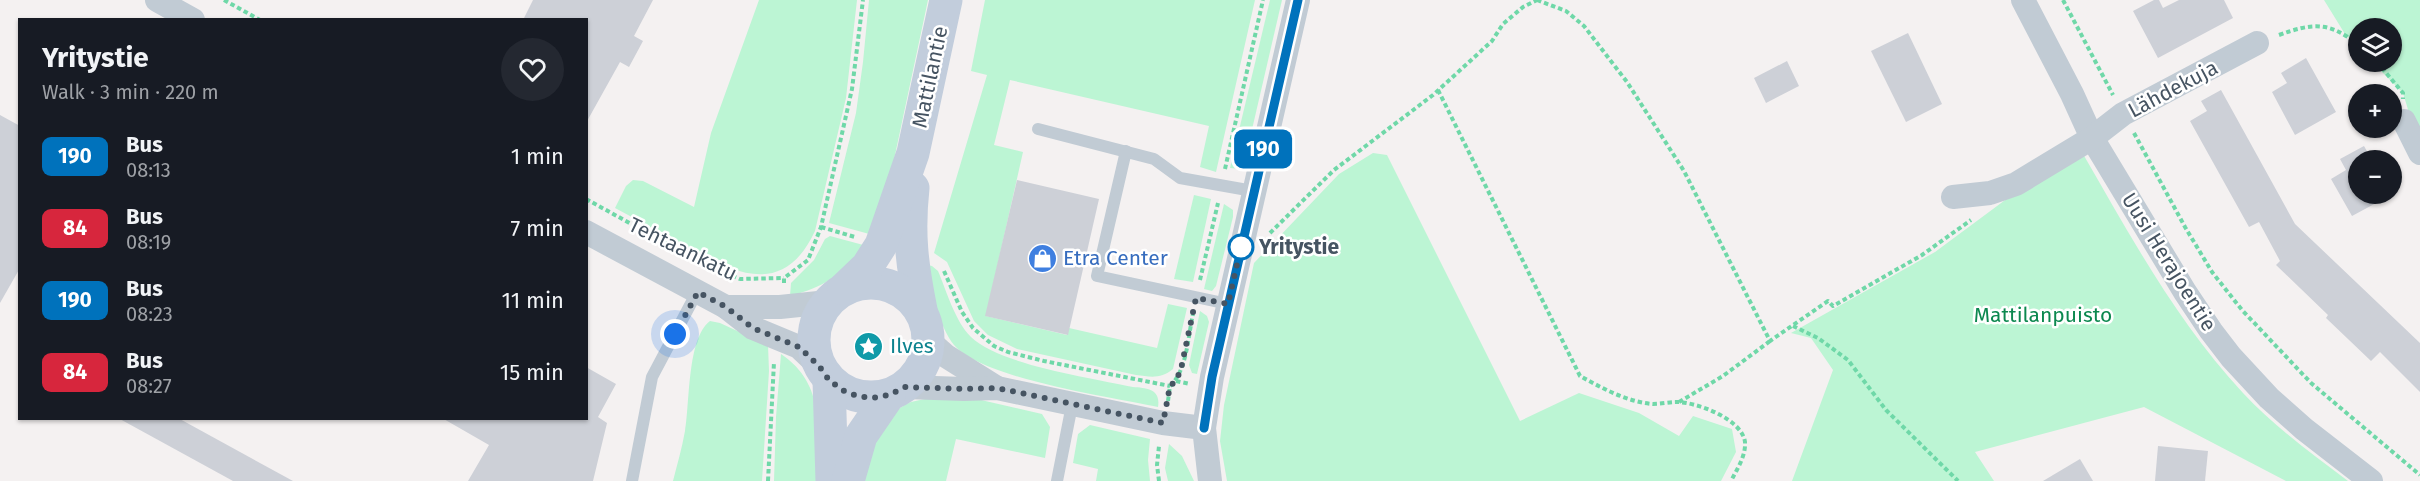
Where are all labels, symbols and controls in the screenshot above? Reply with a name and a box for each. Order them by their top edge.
map controls [2348,18,2402,204]
button: layers [2348,18,2402,72]
street label: Mattilantie [907,24,953,130]
button: heart [501,38,564,101]
text: Yritystie [42,41,149,74]
street label: Lähdekuja [2124,54,2222,124]
text: Walk · 3 min · 220 m [42,80,219,104]
button: + [2348,84,2402,138]
line badge: 190 [1228,130,1298,168]
text: Bus [126,131,163,158]
text: 190 [1246,136,1280,162]
text: 190 [58,143,92,169]
text: 1 min [511,143,564,170]
button: − [2348,150,2402,204]
text: 08:13 [126,158,171,182]
street label: Uusi Herajoentie [2116,188,2222,336]
text: Bus [126,203,163,230]
street label: Tehtaankatu [624,212,742,286]
text: 84 [63,215,87,241]
text: 7 min [510,215,564,242]
text: 08:19 [126,230,171,254]
marker: Yritystie [1228,234,1254,260]
place label: Yritystie [1258,234,1340,260]
shop icon: Etra Center [1026,242,1058,274]
place label: Etra Center [1063,245,1168,271]
text: Bus [126,275,163,302]
text: 190 [58,287,92,313]
text: 11 min [501,287,564,314]
text: 08:23 [126,302,173,326]
park label: Mattilanpuisto [1974,302,2112,328]
your location [660,319,690,349]
place icon: Ilves [853,330,885,362]
place label: Ilves [890,333,934,359]
text: Bus [126,347,163,374]
text: 84 [63,359,87,385]
text: 15 min [500,359,564,386]
text: 08:27 [126,374,172,398]

